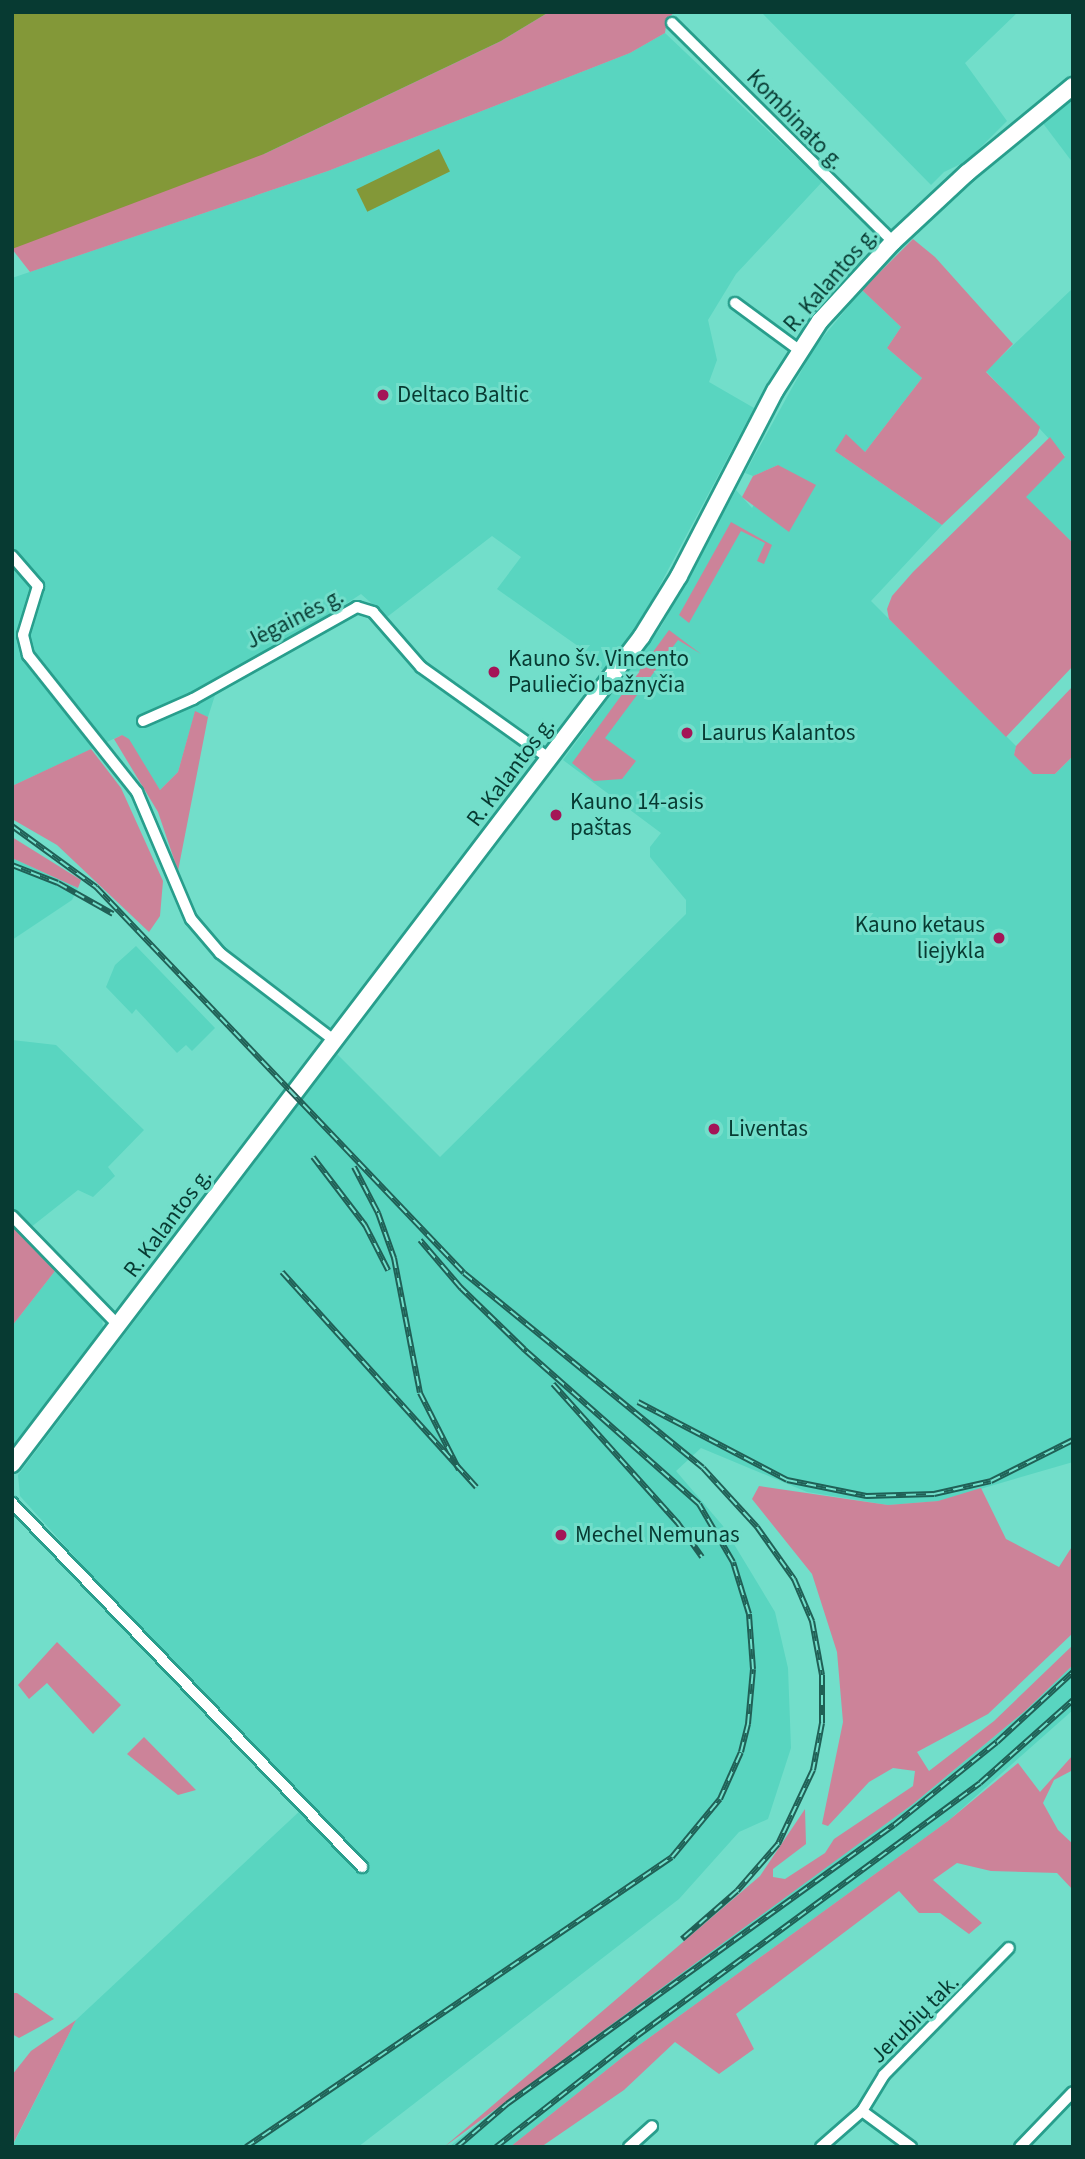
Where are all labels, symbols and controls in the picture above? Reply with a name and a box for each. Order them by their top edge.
street label: Kombinato g. [740,64,850,176]
street label: R. Kalantos g. [778,222,884,338]
place label: Deltaco Baltic [397,381,529,409]
marker: Deltaco Baltic [375,387,391,403]
street label: Jėgainės g. [241,583,349,655]
place label: Kauno šv. Vincento Pauliečio bažnyčia [508,645,689,699]
marker: Kauno šv. Vincento Pauliečio bažnyčia [486,664,502,680]
street label: R. Kalantos g. [461,712,561,832]
place label: Laurus Kalantos [701,719,855,747]
marker: Laurus Kalantos [679,725,695,741]
place label: Kauno 14-asis paštas [570,788,704,842]
marker: Kauno 14-asis paštas [548,807,564,823]
place label: Kauno ketaus liejykla [855,911,985,965]
marker: Kauno ketaus liejykla [991,930,1007,946]
place label: Liventas [728,1115,808,1143]
marker: Liventas [706,1121,722,1137]
street label: R. Kalantos g. [118,1163,218,1283]
place label: Mechel Nemunas [575,1521,740,1549]
marker: Mechel Nemunas [553,1527,569,1543]
street label: Jerubių tak. [865,1969,965,2069]

